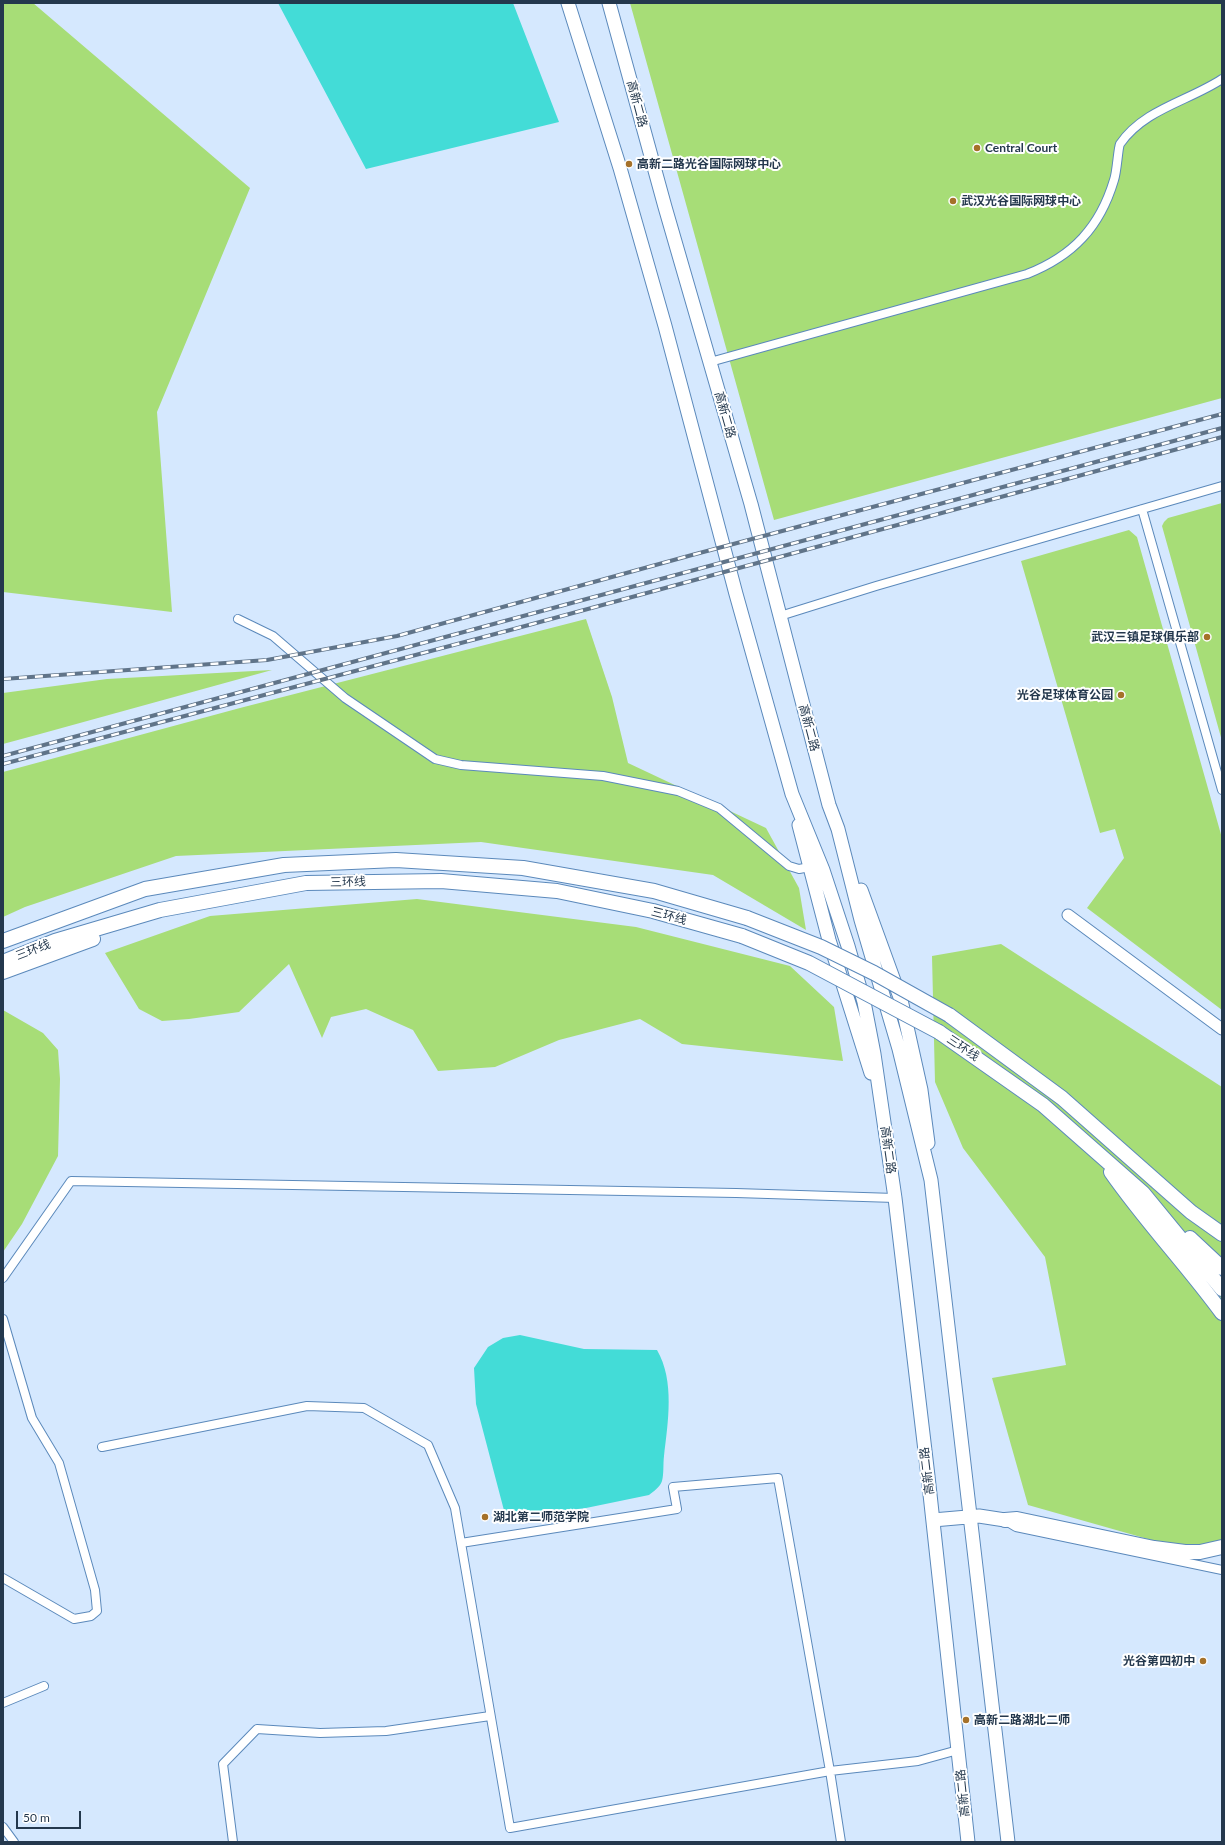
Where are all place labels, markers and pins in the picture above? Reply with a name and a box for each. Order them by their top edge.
place label: Central Court [985,141,1057,155]
marker: Central Court [972,143,982,153]
place label: 高新二路光谷国际网球中心 [637,157,781,171]
marker: 高新二路光谷国际网球中心 [624,159,634,169]
place label: 武汉光谷国际网球中心 [961,194,1081,208]
marker: 武汉光谷国际网球中心 [948,196,958,206]
place label: 武汉三镇足球俱乐部 [1091,630,1199,644]
marker: 武汉三镇足球俱乐部 [1202,632,1212,642]
place label: 光谷足球体育公园 [1017,688,1113,702]
marker: 光谷足球体育公园 [1116,690,1126,700]
place label: 湖北第二师范学院 [493,1510,589,1524]
marker: 湖北第二师范学院 [480,1512,490,1522]
place label: 光谷第四初中 [1123,1654,1195,1668]
marker: 光谷第四初中 [1198,1656,1208,1666]
place label: 高新二路湖北二师 [974,1713,1070,1727]
marker: 高新二路湖北二师 [961,1715,971,1725]

